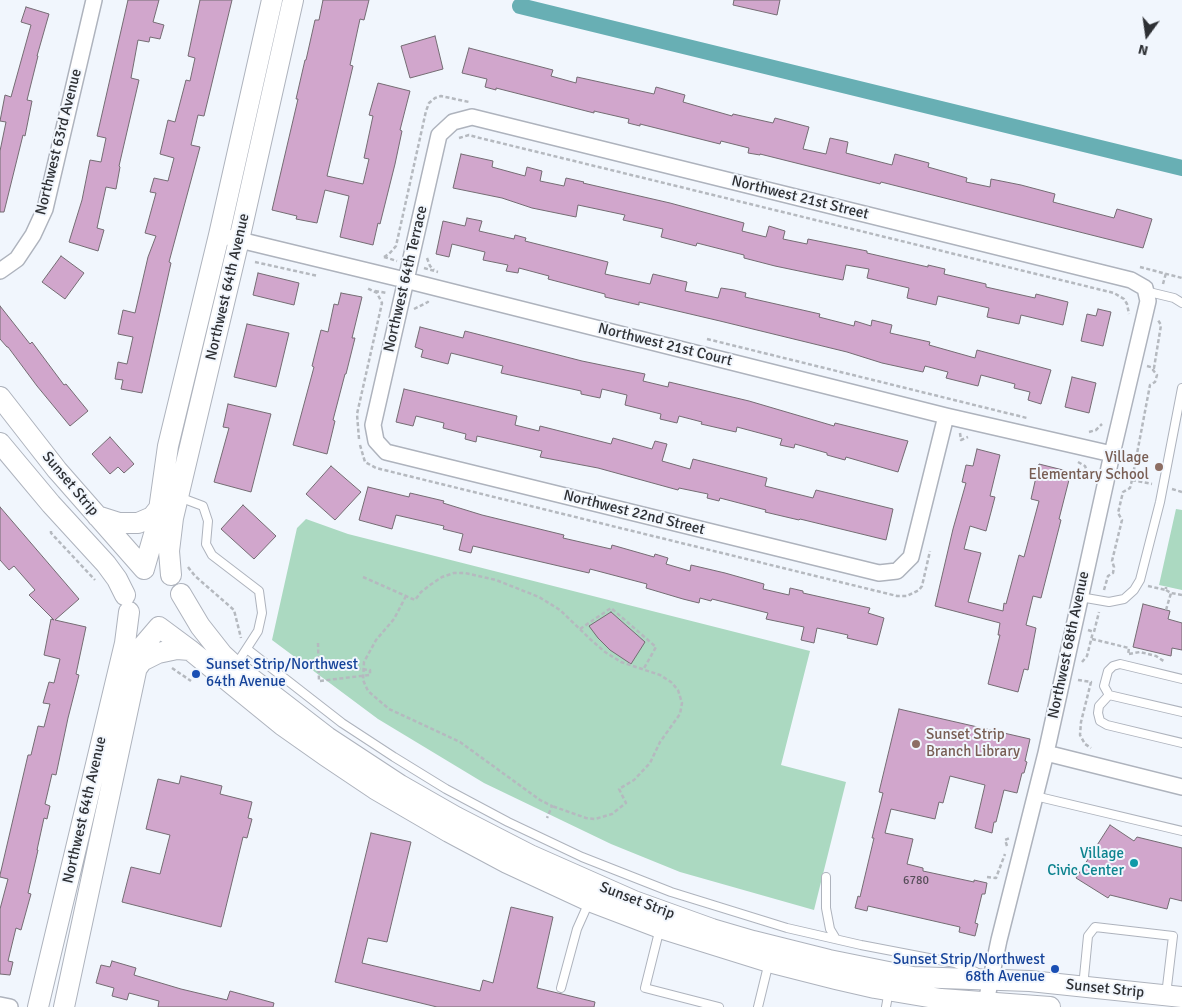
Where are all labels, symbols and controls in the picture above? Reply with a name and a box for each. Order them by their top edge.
north arrow [1122,10,1172,60]
text: N [1136,41,1150,59]
street label: Northwest 63rd Avenue [32,67,86,217]
street label: Northwest 21st Street [730,172,870,224]
street label: Northwest 64th Terrace [380,204,432,354]
street label: Northwest 64th Avenue [202,212,254,362]
street label: Northwest 21st Court [596,320,734,370]
street label: Sunset Strip [38,448,102,520]
place label: Village Elementary School [1028,449,1149,484]
marker: Village Elementary School [1153,461,1165,473]
street label: Northwest 22nd Street [561,487,707,539]
street label: Northwest 68th Avenue [1045,570,1093,720]
place label: Sunset Strip/Northwest 64th Avenue [206,656,358,691]
marker: Sunset Strip/Northwest 64th Avenue [190,668,202,680]
place label: Sunset Strip Branch Library [926,726,1020,761]
street label: Northwest 64th Avenue [59,735,111,885]
marker: Sunset Strip Branch Library [910,738,922,750]
place label: Village Civic Center [1047,845,1124,880]
marker: Village Civic Center [1128,857,1140,869]
house number: 6780 [903,874,929,888]
street label: Sunset Strip [597,878,677,924]
place label: Sunset Strip/Northwest 68th Avenue [893,951,1045,986]
marker: Sunset Strip/Northwest 68th Avenue [1049,963,1061,975]
street label: Sunset Strip [1065,976,1145,1002]

